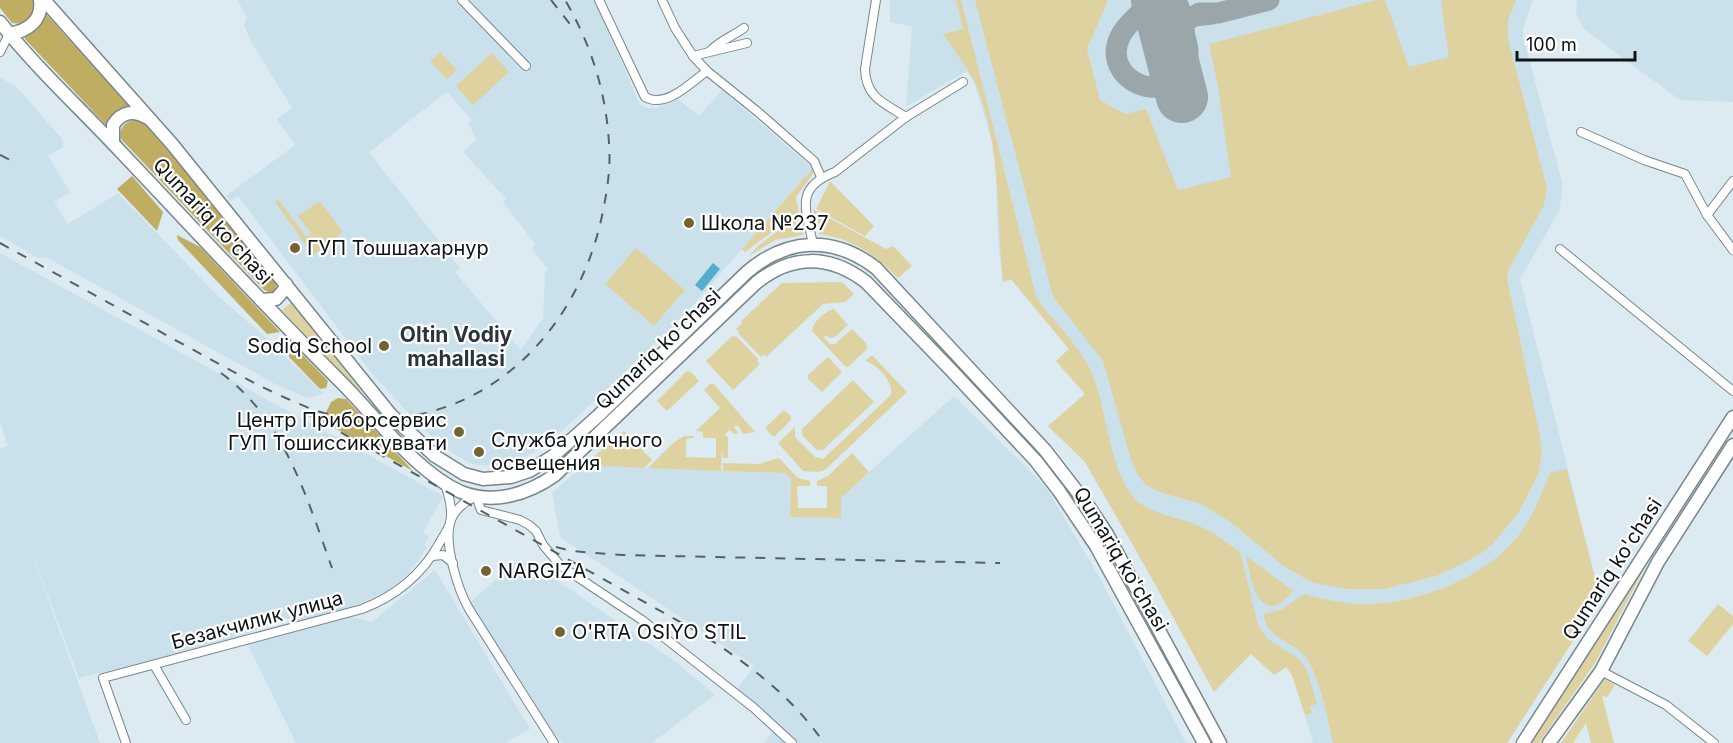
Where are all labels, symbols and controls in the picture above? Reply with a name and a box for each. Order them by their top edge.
scale bar [1517,24,1636,62]
text: 100 m [1526,34,1577,55]
street label: Qumariq ko'chasi [148,153,278,289]
place label: Школа №237 [701,211,829,235]
marker: Школа №237 [682,216,696,230]
place label: ГУП Тошшахарнур [307,236,489,260]
marker: ГУП Тошшахарнур [288,241,302,255]
street label: Qumariq ko'chasi [591,283,725,415]
district label: Oltin Vodiy mahallasi [400,322,513,371]
place label: Sodiq School [247,334,372,358]
marker: Sodiq School [377,339,391,353]
place label: Центр Приборсервис ГУП Тошиссиккуввати [228,408,447,455]
marker: Центр Приборсервис ГУП Тошиссиккуввати [452,425,466,439]
place label: Служба уличного освещения [491,428,662,475]
marker: Служба уличного освещения [472,445,486,459]
street label: Qumariq ko'chasi [1068,482,1174,636]
street label: Qumariq ko'chasi [1557,494,1667,644]
place label: NARGIZA [498,559,587,583]
marker: NARGIZA [479,564,493,578]
street label: Безакчилик улица [169,586,345,654]
place label: O'RTA OSIYO STIL [572,620,747,644]
marker: O'RTA OSIYO STIL [553,625,567,639]

